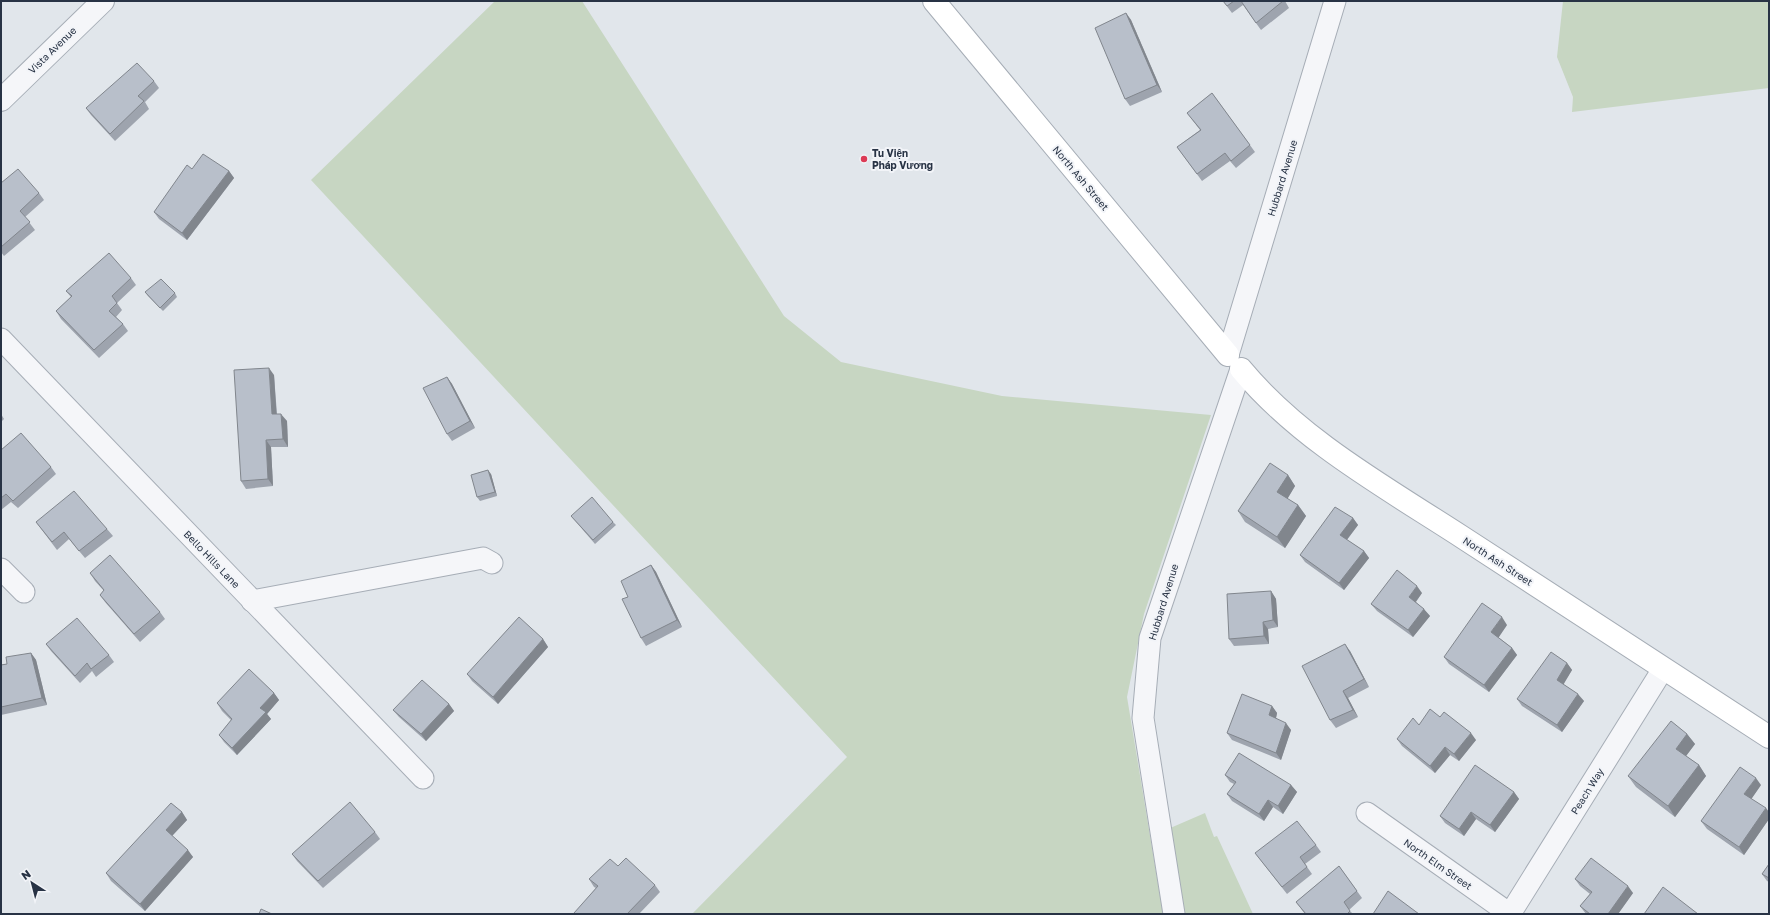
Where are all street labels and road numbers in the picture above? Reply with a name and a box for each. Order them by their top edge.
street label: Vista Avenue [25,24,79,76]
street label: Hubbard Avenue [1265,138,1299,218]
street label: North Ash Street [1051,143,1111,213]
street label: Bello Hills Lane [182,528,243,590]
street label: North Ash Street [1461,534,1535,588]
street label: Hubbard Avenue [1146,562,1180,642]
street label: Peach Way [1568,765,1606,816]
street label: North Elm Street [1402,836,1474,892]

